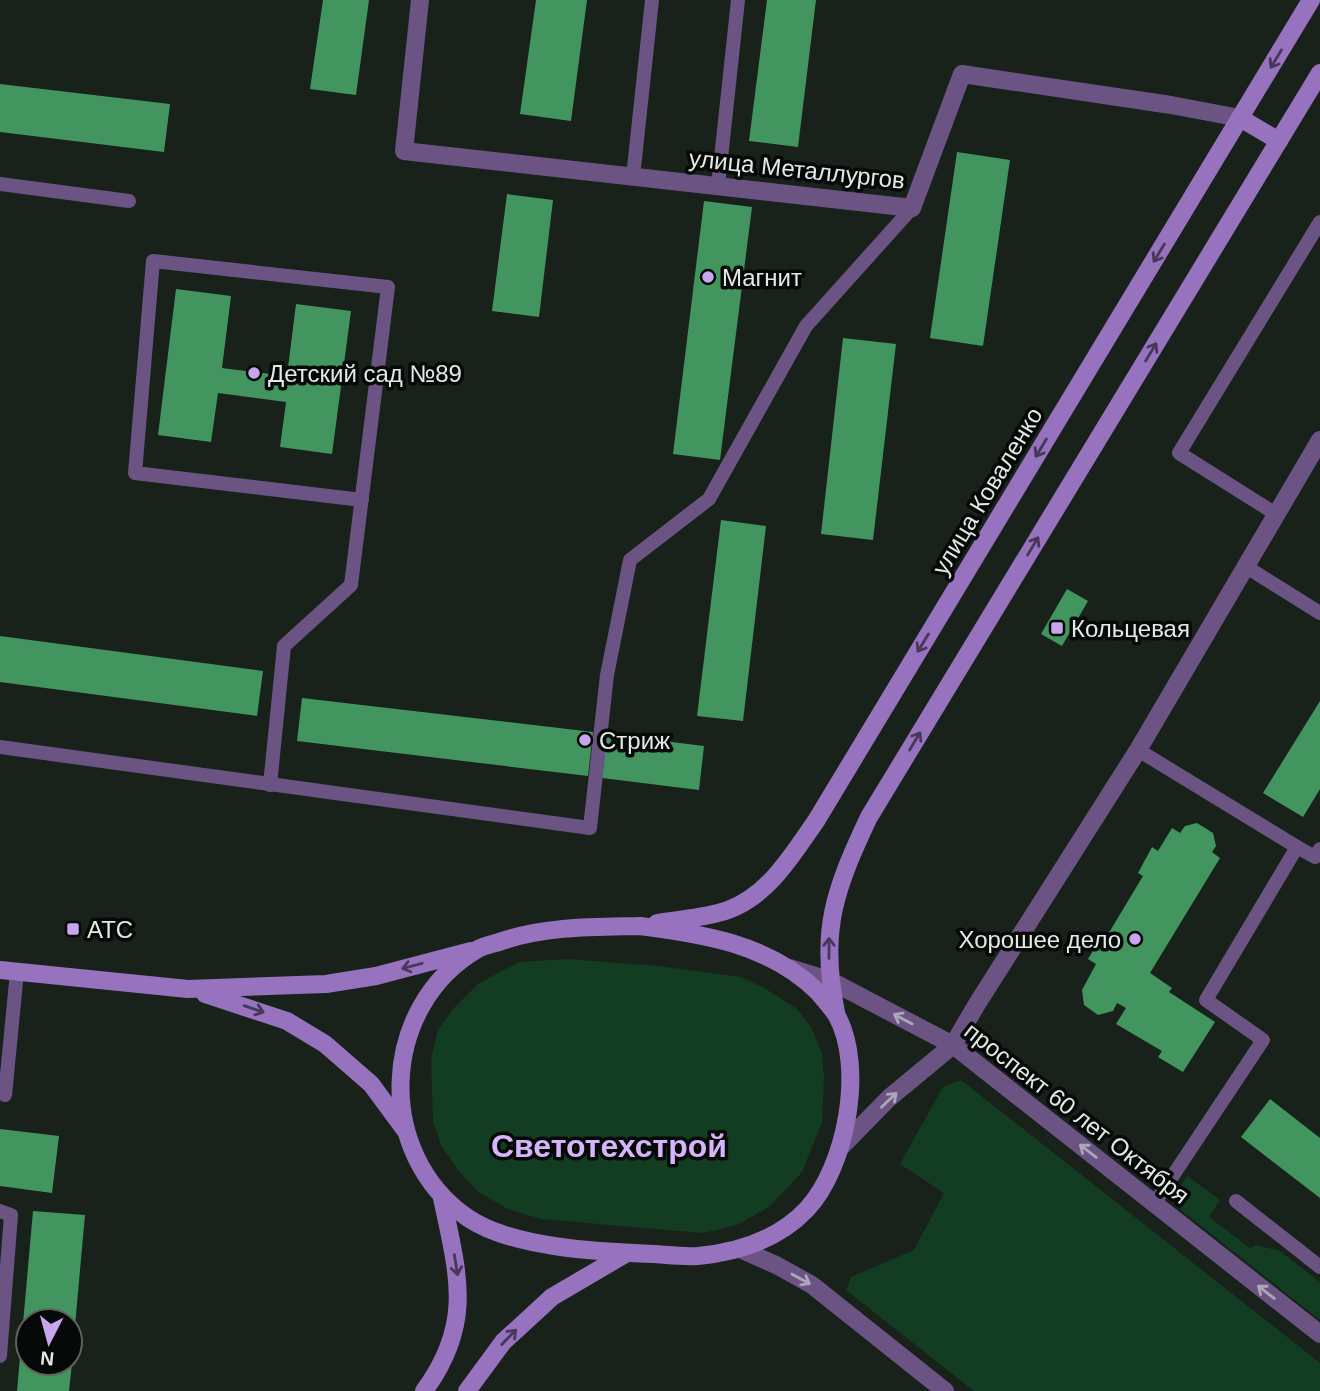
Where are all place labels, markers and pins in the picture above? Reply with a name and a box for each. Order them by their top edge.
place label: Магнит [722,264,802,291]
marker: Магнит [700,269,716,285]
place label: Детский сад №89 [268,360,462,387]
marker: Детский сад №89 [246,365,262,381]
place label: Кольцевая [1071,615,1190,642]
marker: Кольцевая [1049,620,1065,636]
place label: Стриж [599,727,670,754]
marker: Стриж [577,732,593,748]
place label: АТС [87,916,133,943]
marker: АТС [65,921,81,937]
place label: Хорошее дело [958,926,1121,953]
marker: Хорошее дело [1127,931,1143,947]

